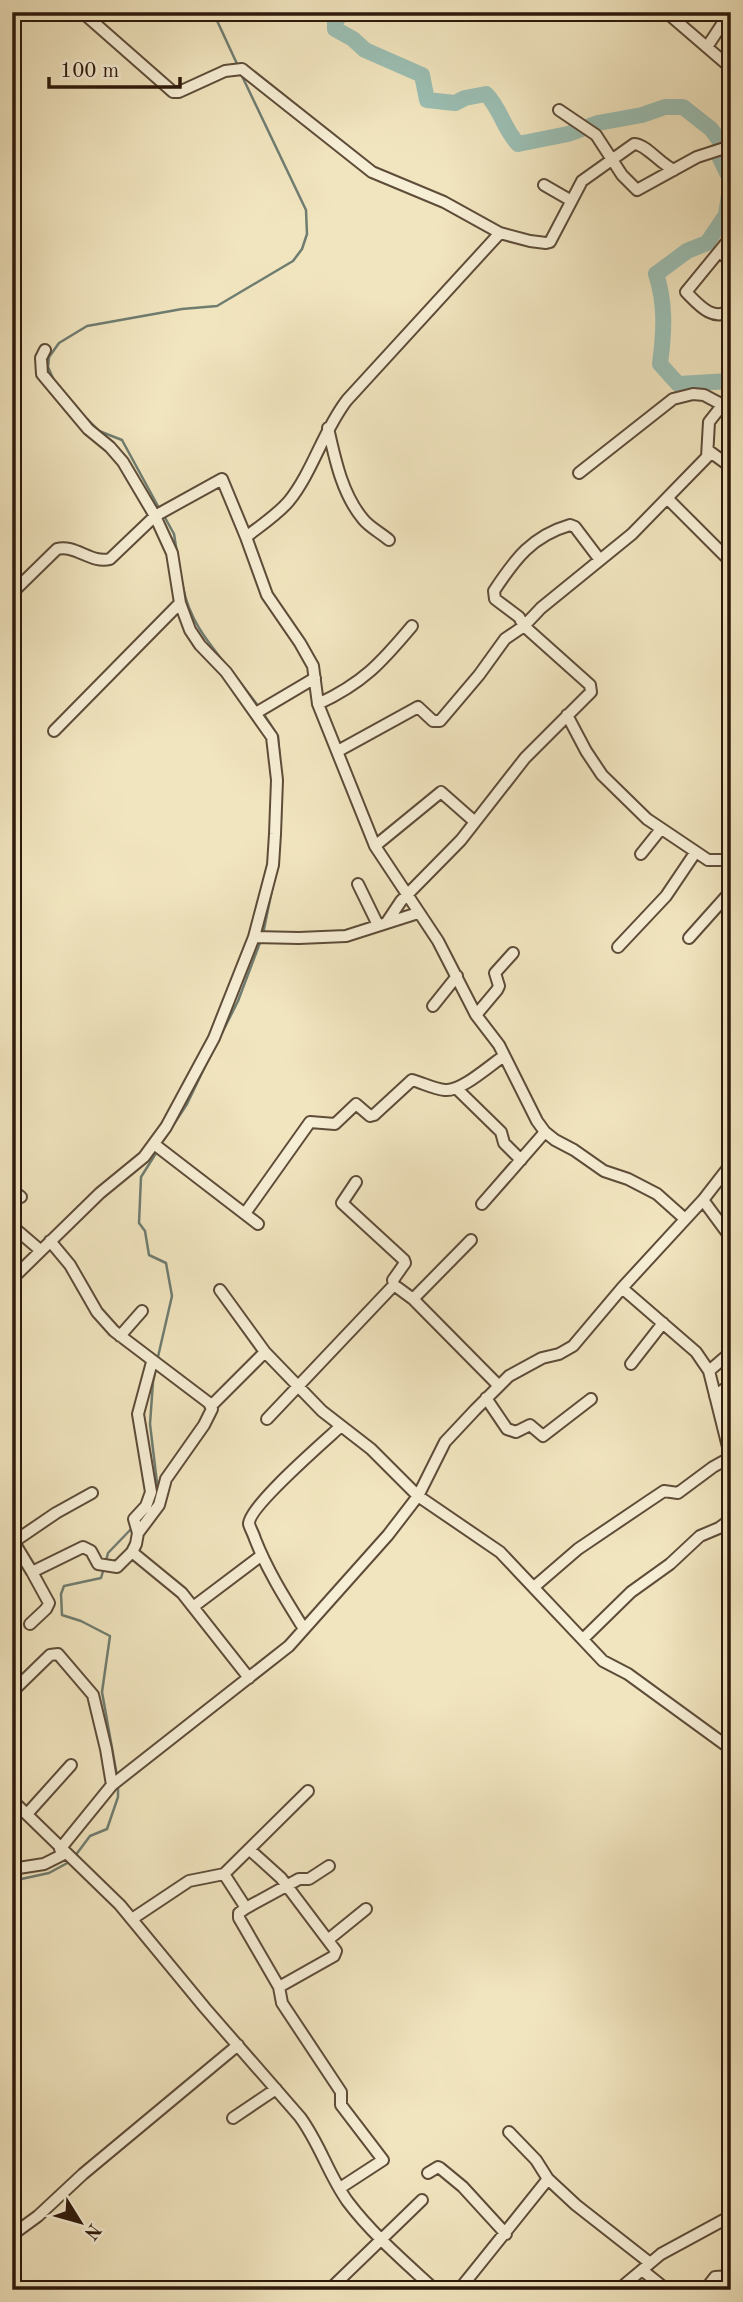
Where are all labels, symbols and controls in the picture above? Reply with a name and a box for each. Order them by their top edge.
scale bar [49,46,180,90]
text: 100 m [60,61,119,82]
north arrow [46,2186,116,2256]
text: N [79,2219,104,2243]

